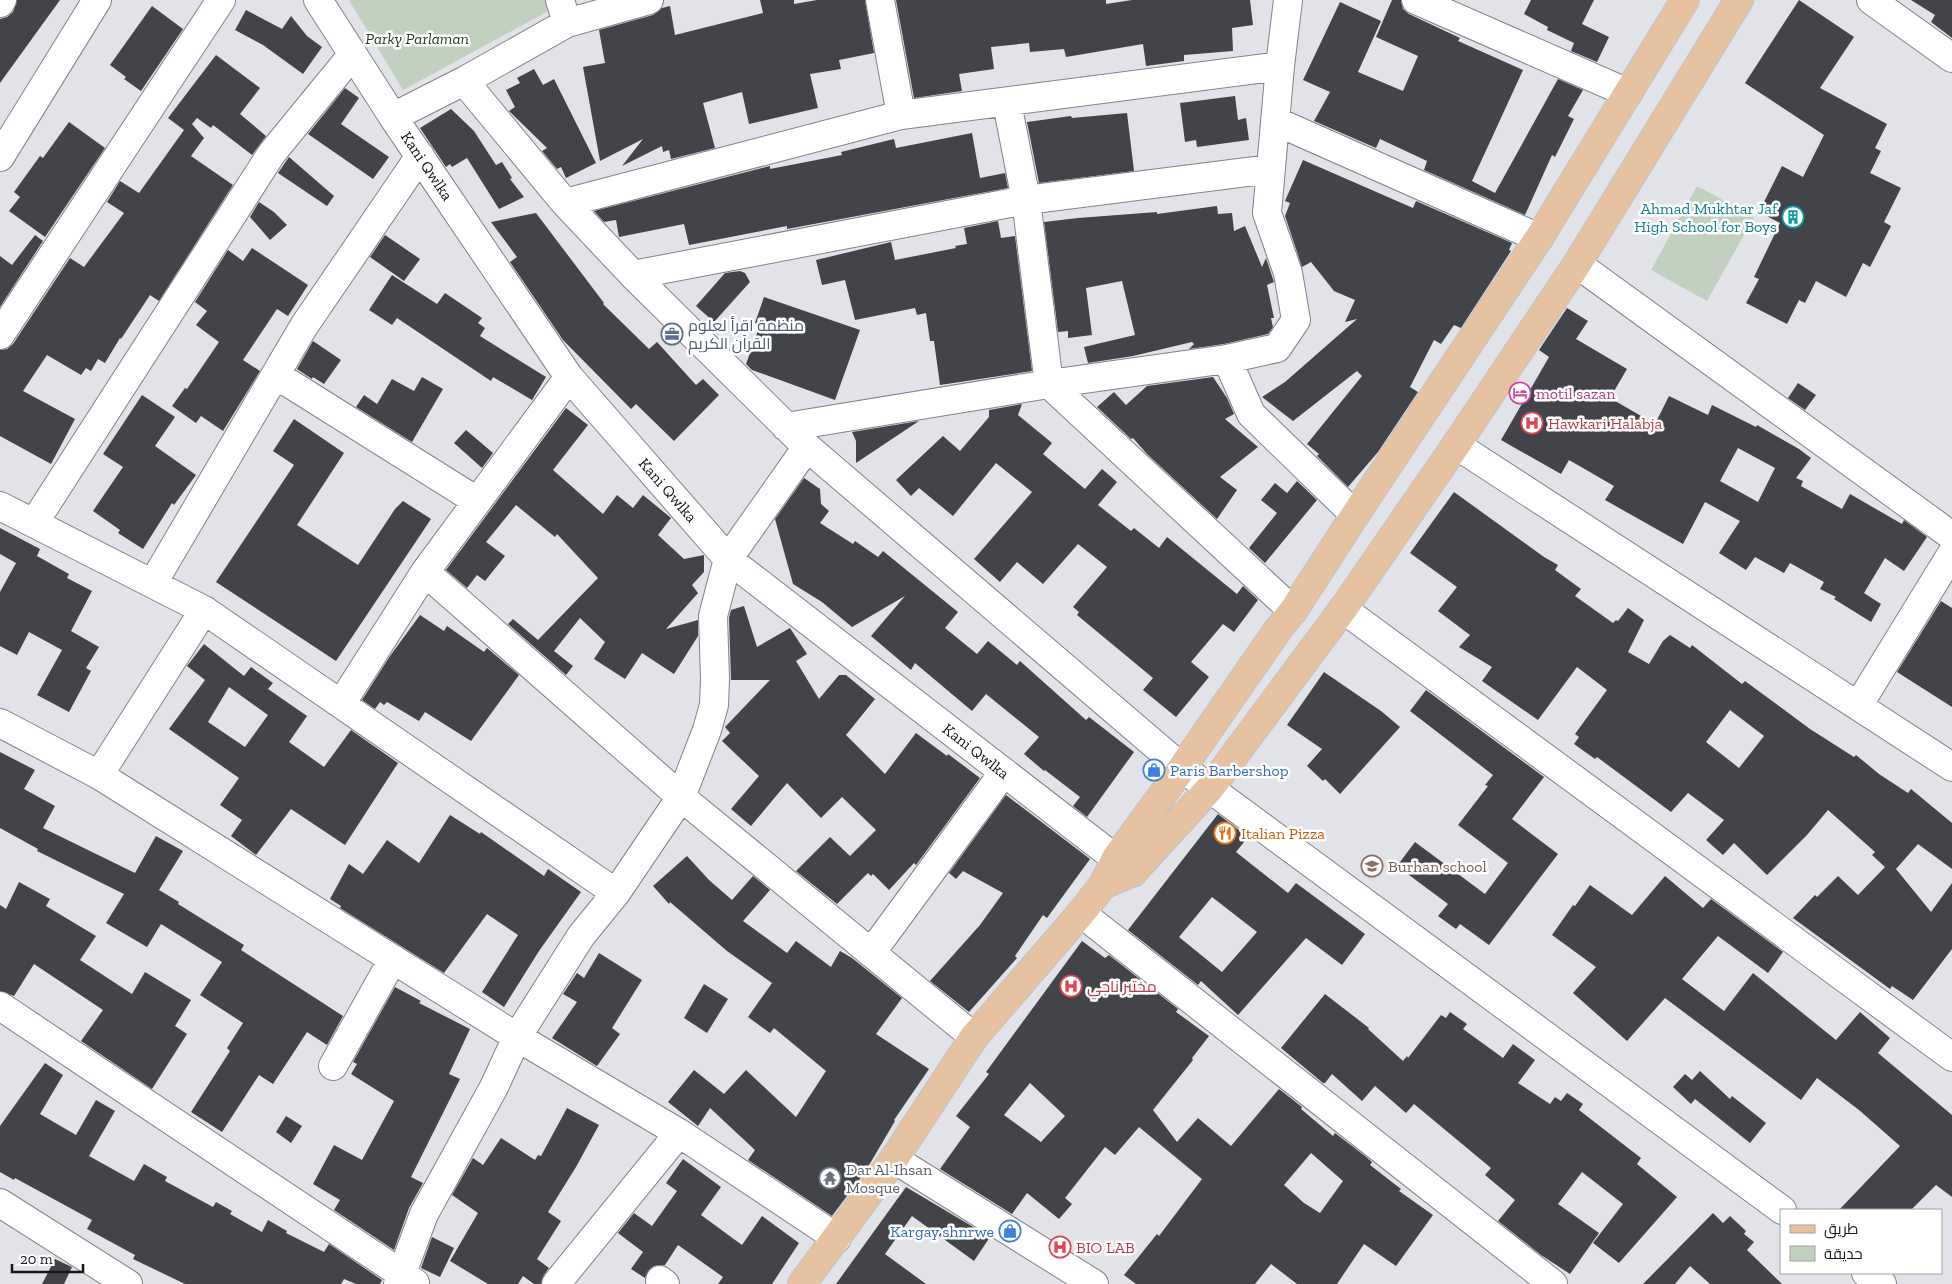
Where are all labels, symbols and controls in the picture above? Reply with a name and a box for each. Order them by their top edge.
park label: Parky Parlaman [365,29,469,48]
street label: Kani Qwlka [397,128,457,204]
place label: Ahmad Mukhtar Jaf High School for Boys [1634,199,1779,236]
building icon: Ahmad Mukhtar Jaf High School for Boys [1781,205,1805,229]
place label: منظمة اقرأ لعلوم القرآن الكريم [688,316,804,355]
office icon: منظمة اقرأ لعلوم القرآن الكريم [660,322,684,346]
hotel icon: motil sazan [1508,381,1532,405]
place label: motil sazan [1536,384,1616,403]
hospital icon: Hawkari Halabja [1520,411,1544,435]
place label: Hawkari Halabja [1548,414,1663,433]
street label: Kani Qwlka [635,454,701,526]
street label: Kani Qwlka [939,719,1013,783]
shop icon: Paris Barbershop [1142,758,1166,782]
place label: Paris Barbershop [1170,761,1289,780]
restaurant icon: Italian Pizza [1213,821,1237,845]
place label: Italian Pizza [1241,824,1325,843]
school or university icon: Burhan school [1360,854,1384,878]
place label: Burhan school [1388,857,1487,876]
hospital icon: مختبر ناجي [1059,974,1083,998]
place label: مختبر ناجي [1087,977,1157,1000]
place label: Dar Al-Ihsan Mosque [846,1160,933,1197]
temple icon: Dar Al-Ihsan Mosque [818,1166,842,1190]
legend [1780,1209,1942,1274]
shop icon: Kargay shnrwe [998,1219,1022,1243]
text: طريق [1824,1220,1858,1239]
place label: Kargay shnrwe [890,1222,994,1241]
hospital icon: BIO LAB [1048,1235,1072,1259]
place label: BIO LAB [1076,1238,1135,1257]
scale bar [12,1242,84,1274]
text: حديقة [1824,1245,1863,1263]
text: 20 m [20,1250,53,1268]

